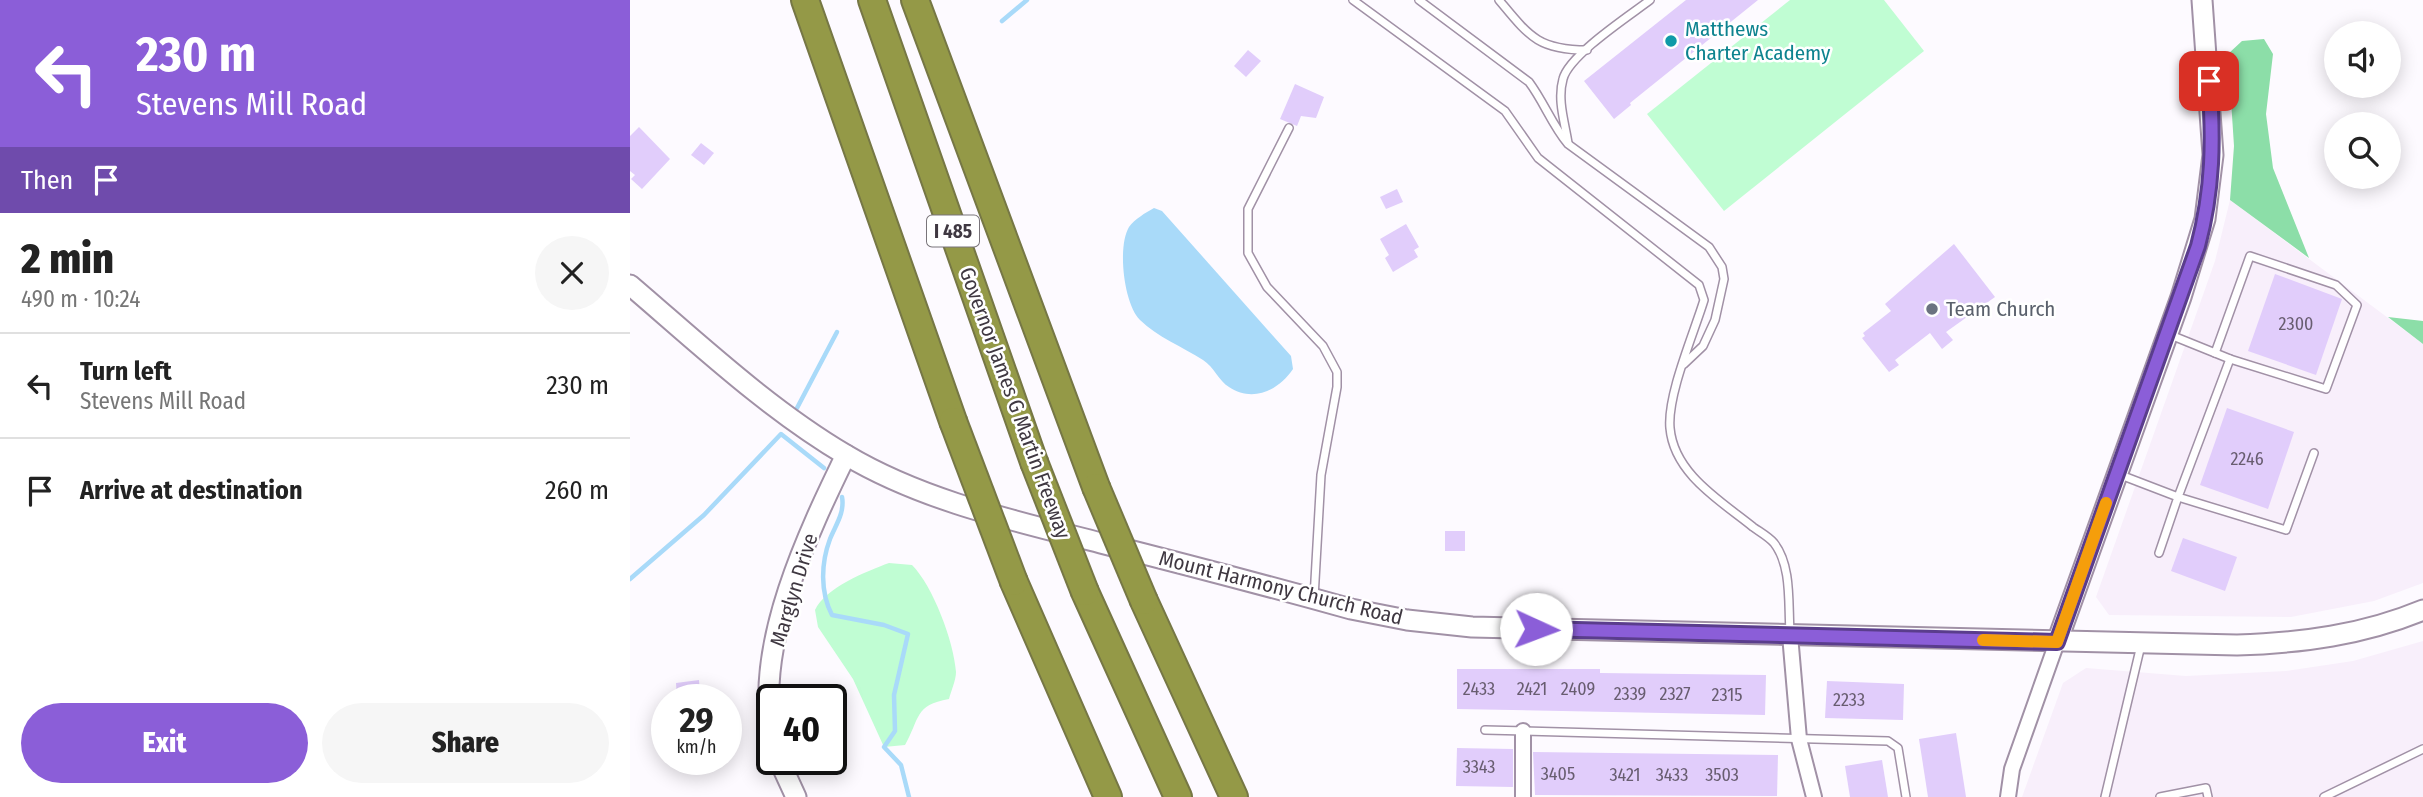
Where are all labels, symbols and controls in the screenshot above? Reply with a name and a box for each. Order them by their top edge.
place label: Matthews Charter Academy [1685,16,1831,66]
map controls [2324,21,2401,189]
button: sound [2324,21,2401,98]
text: 230 m [136,25,256,84]
icon: left [21,28,112,119]
marker: Matthews Charter Academy [1663,33,1679,49]
pin [2179,51,2239,111]
icon: arrive [2190,62,2228,100]
text: Stevens Mill Road [136,85,367,123]
button: search [2324,112,2401,189]
icon: arrive [87,161,125,199]
text: Then [21,165,73,196]
road number: I 485 [927,216,979,246]
text: 2 min [21,234,114,284]
button: close [535,236,609,310]
street label: Governor James G Martin Freeway [954,264,1077,543]
text: 490 m · 10:24 [21,285,140,313]
place label: Team Church [1946,296,2055,322]
marker: Team Church [1924,301,1940,317]
house number: 2300 [2279,313,2313,335]
text: Turn left [80,356,172,387]
icon: left [21,367,59,405]
text: 230 m [546,370,609,401]
text: Stevens Mill Road [80,387,246,415]
house number: 2246 [2230,448,2264,470]
icon: arrive [21,472,59,510]
text: Arrive at destination [80,475,303,506]
text: 260 m [545,475,609,506]
street label: Marglyn Drive [764,530,824,650]
street label: Mount Harmony Church Road [1156,545,1406,631]
position arrow [1499,592,1573,666]
house number: 2433 [1463,678,1495,700]
house number: 2421 [1517,678,1547,700]
house number: 2409 [1561,678,1595,700]
house number: 2339 [1614,683,1646,705]
house number: 2327 [1660,683,1690,705]
speed limit sign: 40 [756,684,847,775]
house number: 2315 [1712,684,1742,706]
house number: 2233 [1833,689,1865,711]
text: 29 [679,699,714,741]
button: Exit [21,703,308,783]
button: Share [322,703,609,783]
text: km/h [676,736,717,758]
house number: 3343 [1463,756,1495,778]
house number: 3405 [1541,763,1575,785]
house number: 3421 [1609,764,1641,786]
house number: 3433 [1656,764,1688,786]
house number: 3503 [1705,764,1739,786]

